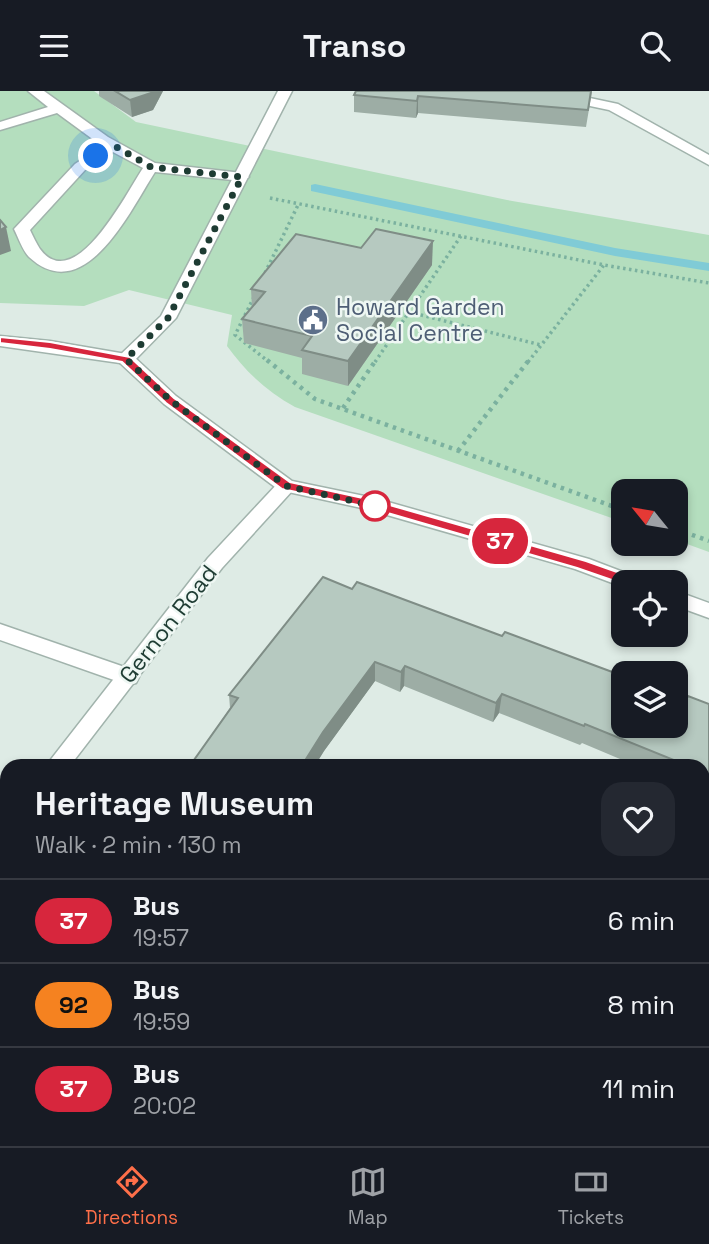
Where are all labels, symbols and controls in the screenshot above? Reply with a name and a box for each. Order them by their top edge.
text: Transo [303,26,406,66]
icon: menu [35,27,73,65]
icon: search [636,27,674,65]
your location [78,138,113,173]
place label: Howard Garden Social Centre [336,292,505,348]
public building icon: Howard Garden Social Centre [296,303,330,337]
north arrow [611,479,688,557]
map controls [611,479,688,738]
unlabelled marker [360,491,390,521]
line badge: 37 [468,518,532,564]
text: 37 [486,525,514,556]
street label: Gernon Road [112,559,224,689]
button: locate [611,570,688,647]
button: layers [611,661,688,738]
button: heart [601,782,675,856]
text: Heritage Museum [35,783,314,825]
text: Walk · 2 min · 130 m [35,830,242,860]
text: Bus [133,889,180,923]
text: 6 min [608,904,675,938]
text: 37 [60,905,87,936]
text: 19:57 [133,923,189,953]
text: Bus [133,973,180,1007]
text: 8 min [607,988,675,1022]
text: 92 [59,989,88,1020]
text: 19:59 [133,1007,190,1037]
text: Bus [133,1057,180,1091]
text: 11 min [602,1072,675,1106]
text: 37 [60,1073,87,1104]
text: 20:02 [133,1091,196,1121]
tab: Directions [85,1163,178,1230]
tab: Map [348,1163,388,1230]
tab: Tickets [558,1163,624,1230]

